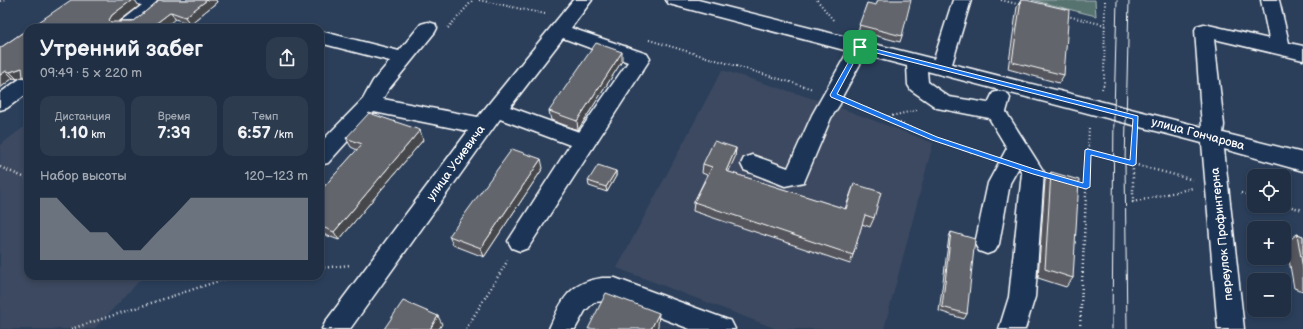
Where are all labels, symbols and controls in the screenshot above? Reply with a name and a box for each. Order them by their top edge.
pin [843,30,877,64]
text: Утренний забег [40,36,203,63]
icon: arrive [849,36,871,58]
button: share [266,37,308,79]
text: 09:49 · 5 × 220 m [40,65,142,81]
text: Дистанция [55,110,111,123]
text: Время [158,110,190,123]
text: Темп [252,110,278,123]
street label: улица Гончарова [1150,114,1246,154]
street label: улица Усиевича [424,122,488,204]
text: 1.10 [60,123,88,143]
text: 7:39 [157,123,191,143]
text: 6:57 [237,123,271,143]
text: km [88,128,106,141]
text: /km [271,128,293,141]
street label: переулок Профинтерна [1208,167,1236,301]
text: Набор высоты [40,168,127,184]
text: 120–123 m [244,168,308,184]
map controls [1247,169,1291,317]
button: locate [1247,169,1291,213]
button: + [1247,221,1291,265]
button: − [1247,273,1291,317]

